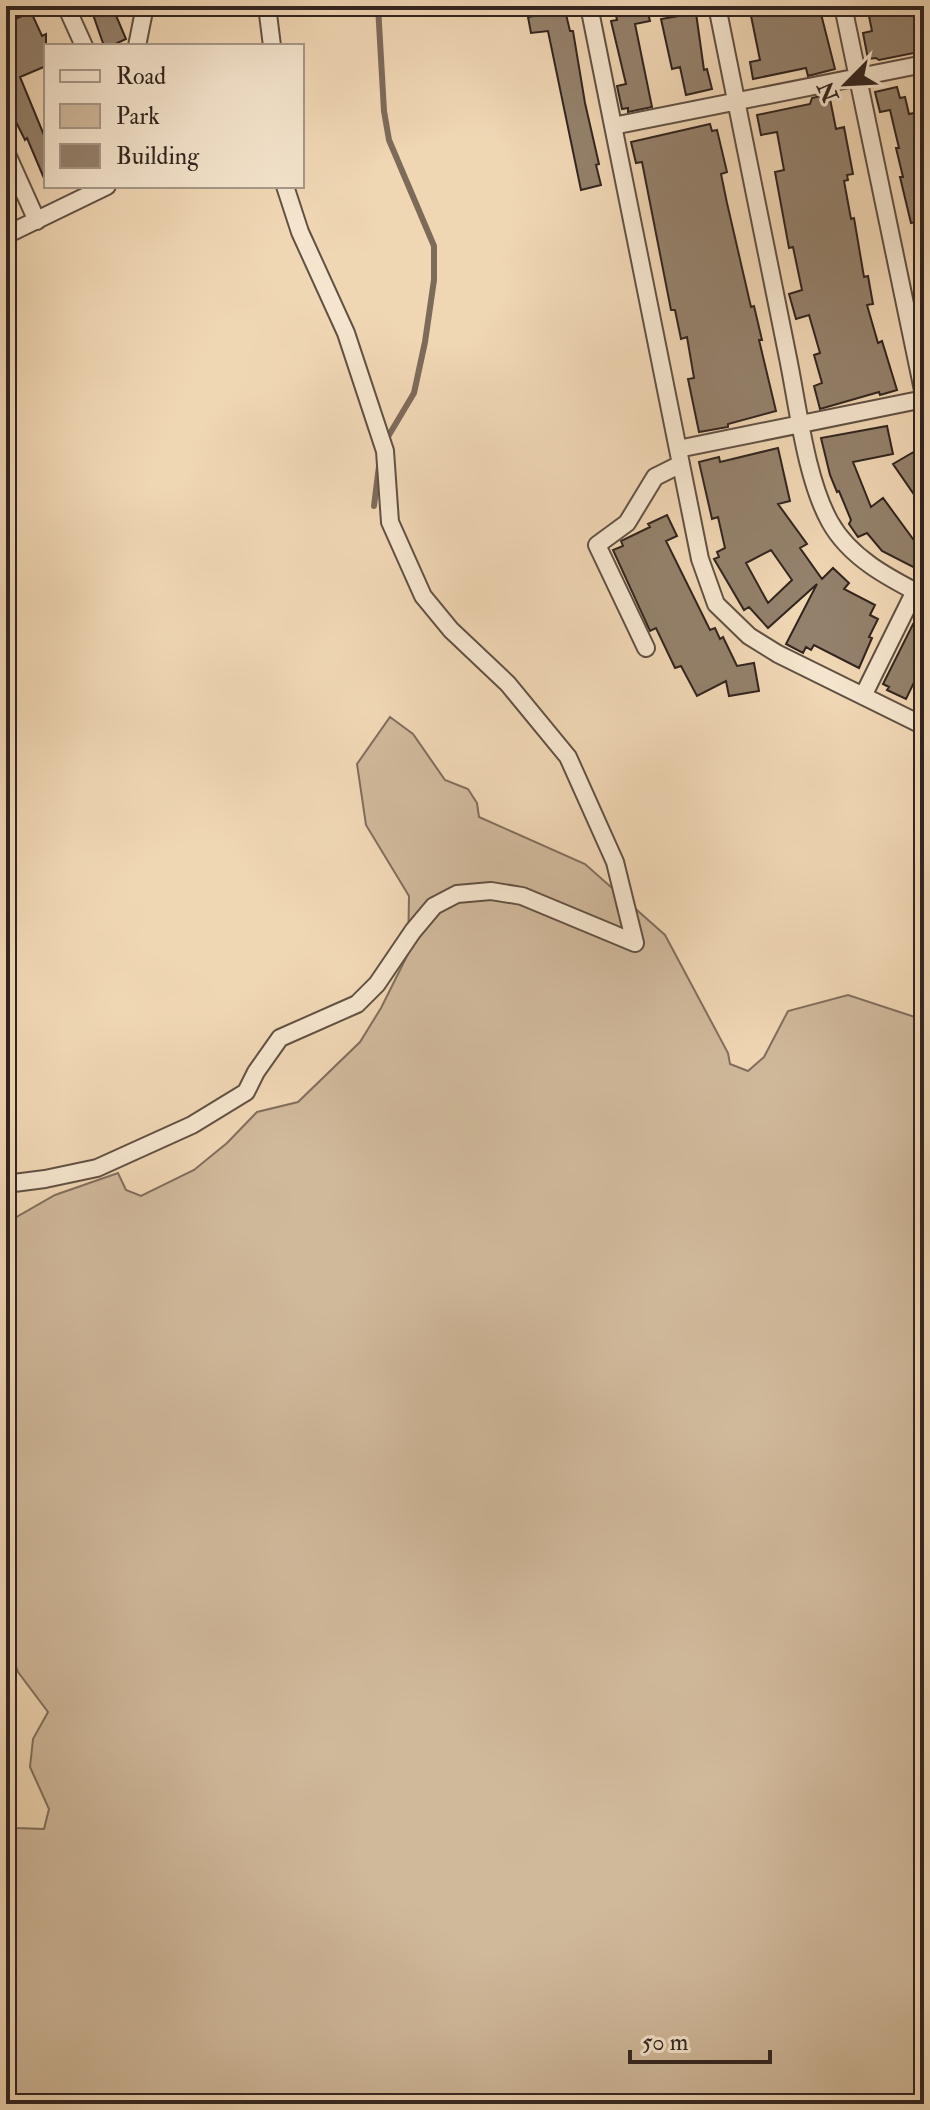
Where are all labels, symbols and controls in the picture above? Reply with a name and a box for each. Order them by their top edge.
legend [44,44,304,188]
north arrow [806,44,886,124]
text: Road [116,61,166,92]
text: N [812,77,846,107]
text: Park [116,101,160,132]
text: Building [116,141,200,172]
scale bar [630,2014,770,2064]
text: 50 m [642,2027,689,2058]

